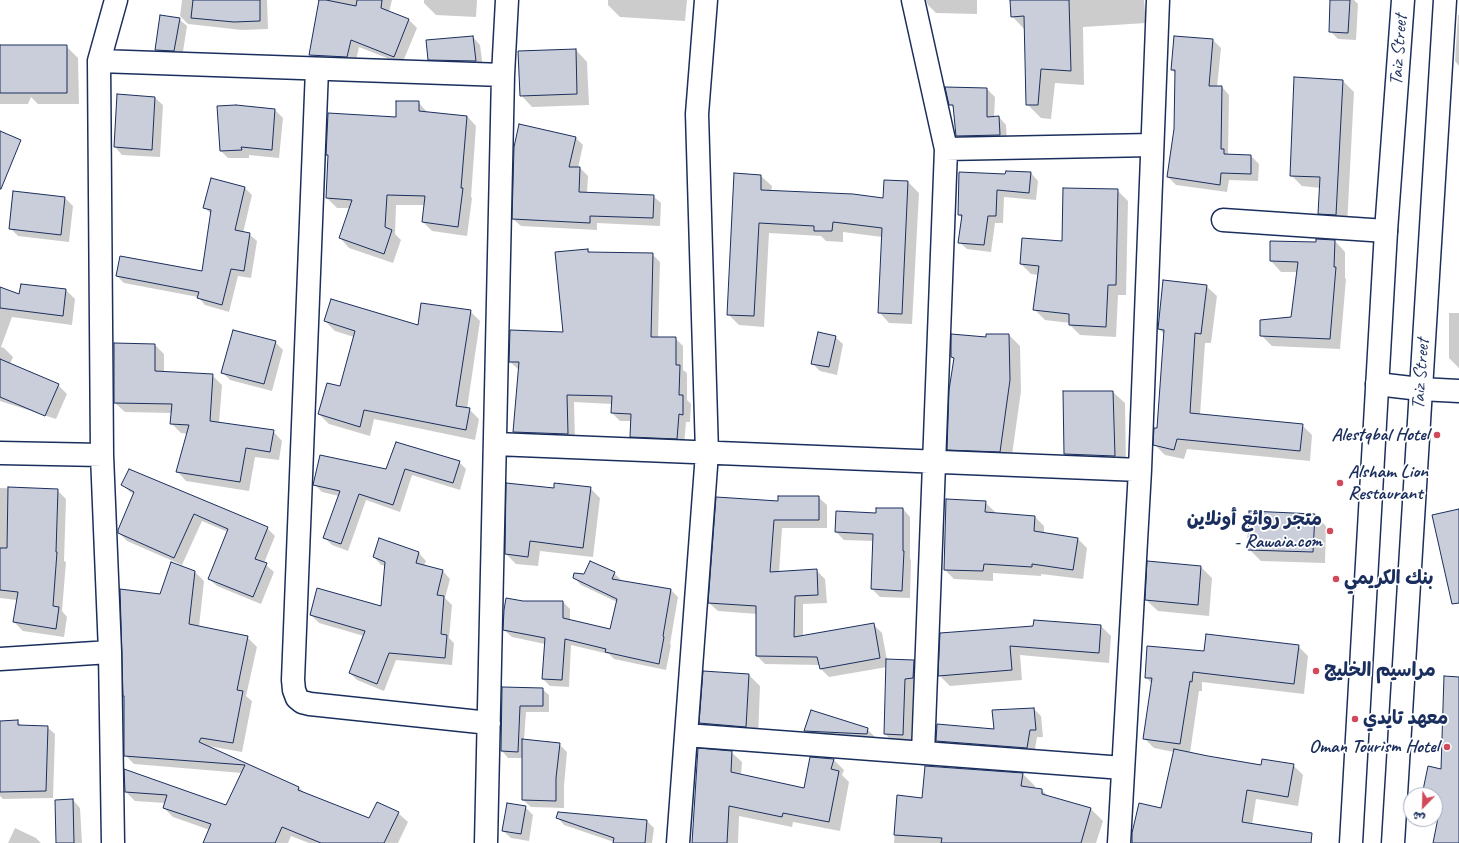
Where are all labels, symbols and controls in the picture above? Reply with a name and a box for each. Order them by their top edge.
street label: Taiz Street [1385,14,1413,86]
street label: Taiz Street [1407,338,1435,410]
place label: Alestqbal Hotel [1331,424,1429,446]
marker: Alestqbal Hotel [1432,430,1442,440]
place label: Alsham Lion Restaurant [1348,461,1428,505]
marker: Alsham Lion Restaurant [1335,478,1345,488]
place label: متجر روائع أونلاين - Rawaia.com [1187,509,1322,553]
marker: متجر روائع أونلاين - Rawaia.com [1325,526,1335,536]
place label: بنك الكريمي [1344,568,1434,590]
marker: بنك الكريمي [1331,574,1341,584]
place label: مراسيم الخليج [1324,660,1436,682]
marker: مراسيم الخليج [1311,666,1321,676]
place label: معهد تايدي [1363,708,1448,730]
marker: معهد تايدي [1350,714,1360,724]
place label: Oman Tourism Hotel [1309,736,1439,758]
marker: Oman Tourism Hotel [1442,742,1452,752]
north arrow [1403,787,1443,827]
text: ش [1410,808,1427,826]

